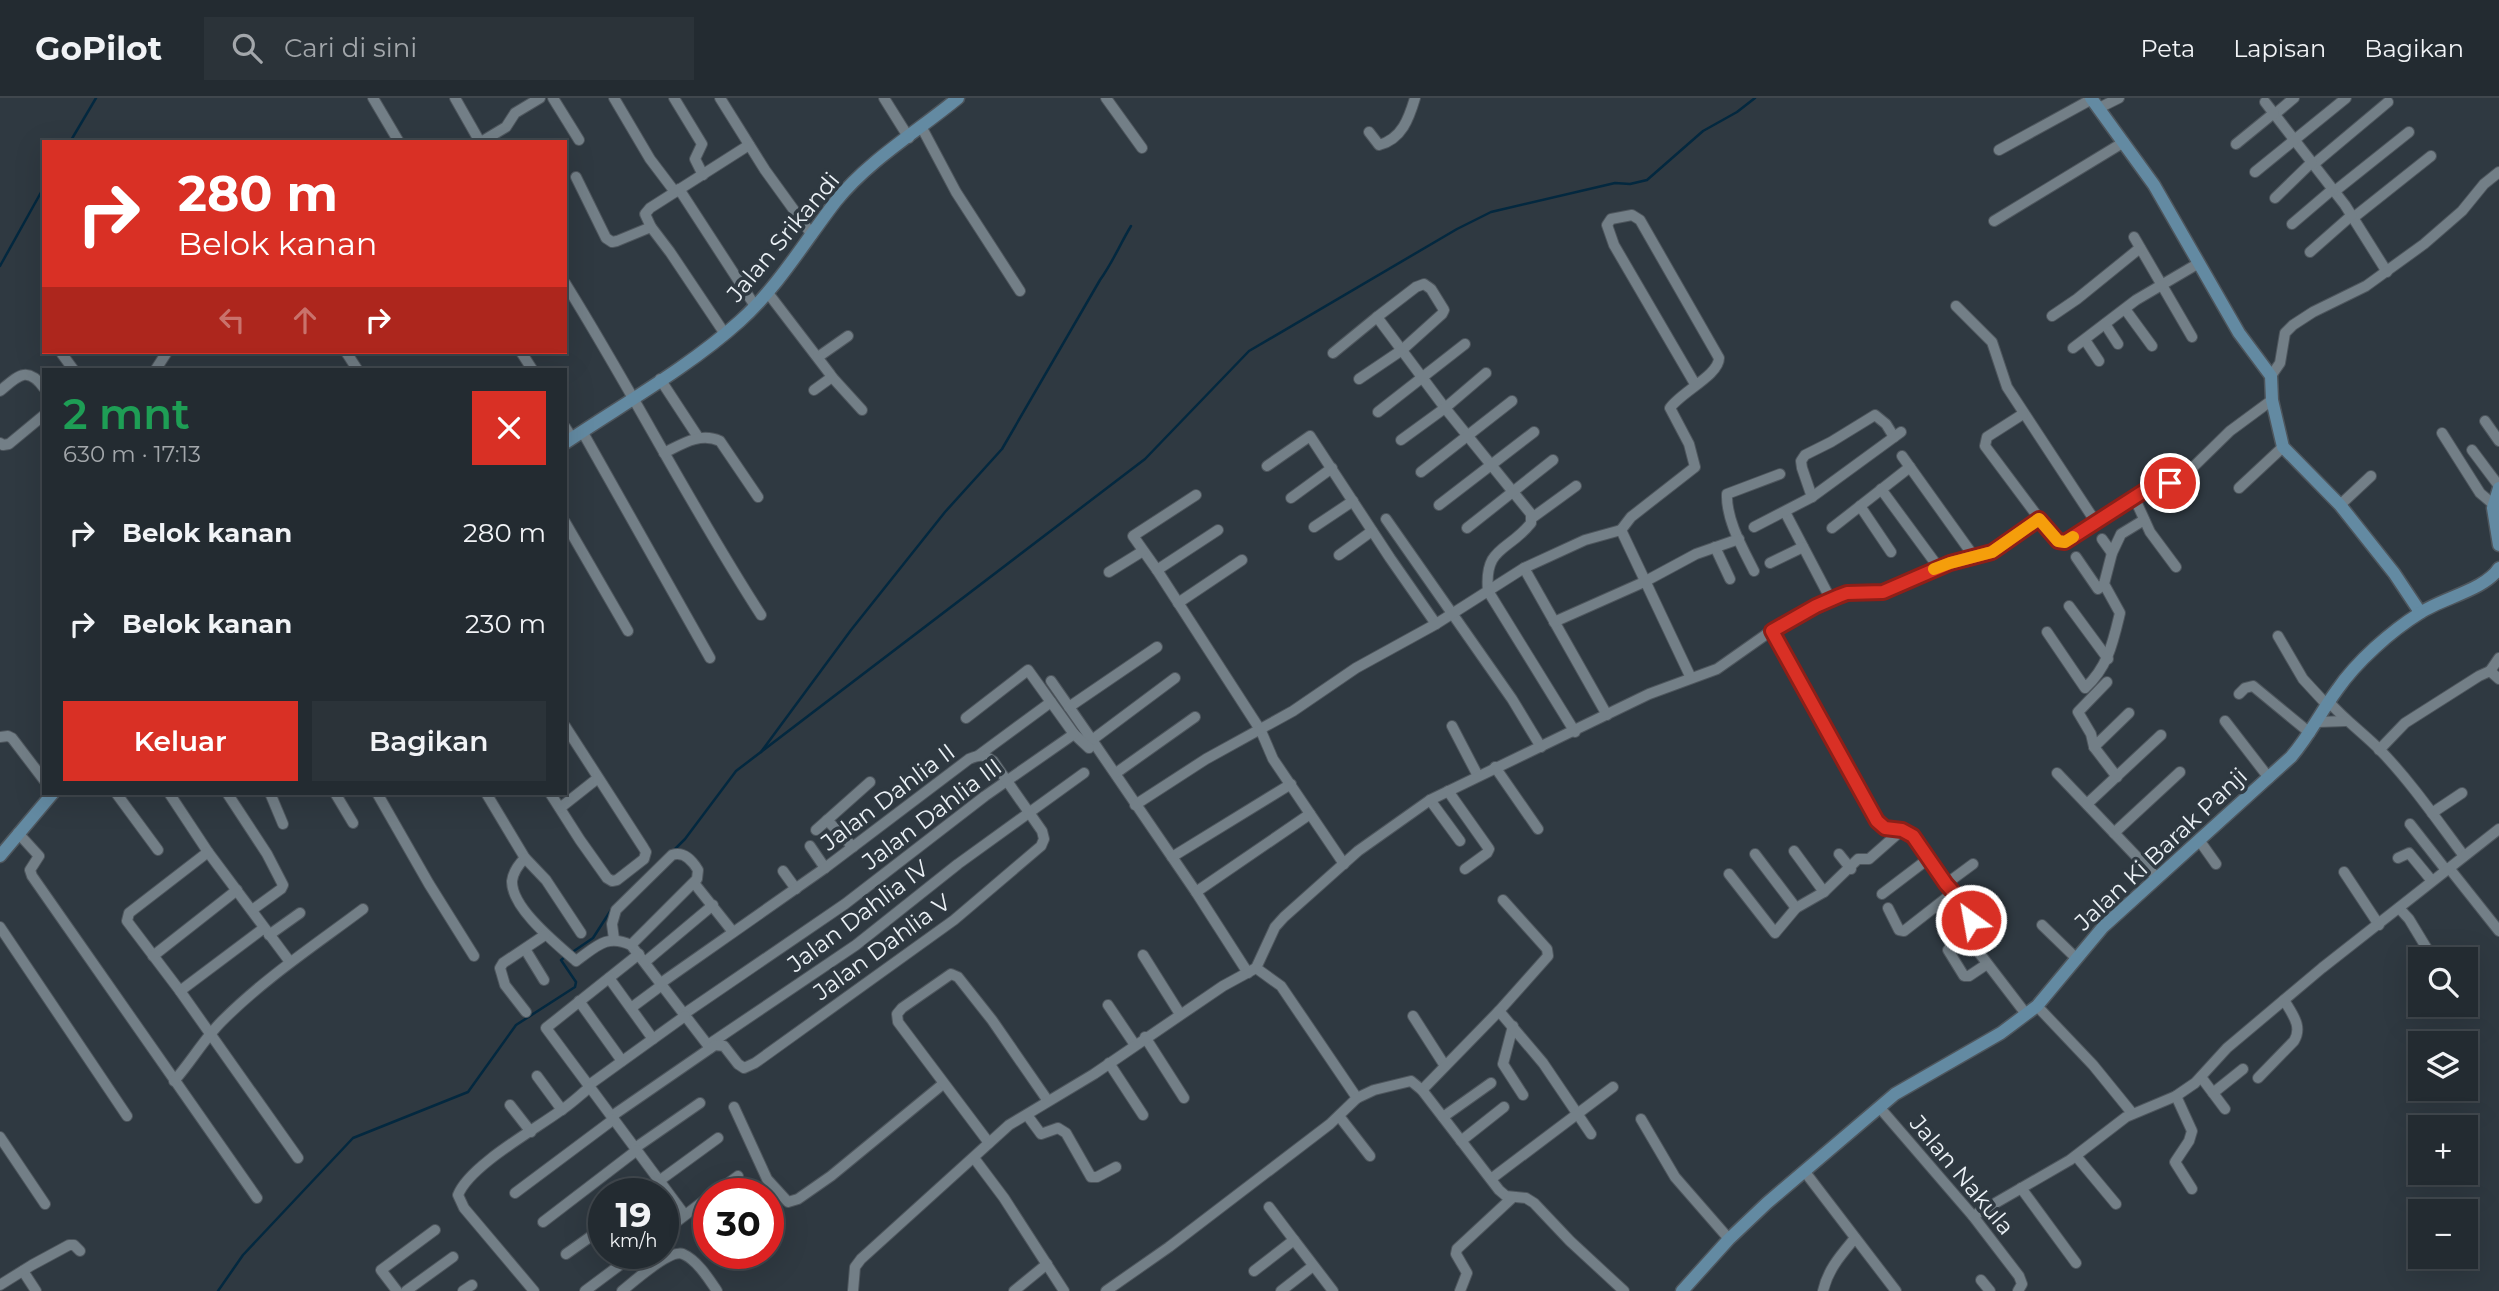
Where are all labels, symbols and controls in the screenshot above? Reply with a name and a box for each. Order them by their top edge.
search box [204,17,694,80]
text: GoPilot [35,28,162,68]
icon: search [228,29,266,67]
text: Cari di sini [284,32,417,64]
text: Peta [2140,34,2195,63]
text: Lapisan [2233,34,2326,63]
text: Bagikan [2364,34,2464,63]
text: 280 m [178,164,338,223]
street label: Jalan Srikandi [720,167,845,308]
icon: right [63,168,154,259]
text: Belok kanan [178,224,378,263]
icon: left [213,301,251,339]
icon: ahead [286,301,324,339]
icon: right [359,301,397,339]
text: 2 mnt [63,388,190,440]
button: close [472,391,546,465]
text: 630 m · 17:13 [63,440,201,468]
pin [2140,453,2200,513]
icon: arrive [2151,464,2189,502]
icon: right [63,514,101,552]
text: Belok kanan [122,517,292,549]
text: 280 m [463,517,546,549]
icon: right [63,605,101,643]
text: Belok kanan [122,608,292,640]
text: 230 m [465,608,546,640]
button: Keluar [63,701,298,781]
button: Bagikan [312,701,546,781]
street label: Jalan Dahlia II [815,738,960,857]
street label: Jalan Dahlia III [856,752,1007,876]
street label: Jalan Ki Barak Panji [2068,762,2253,937]
street label: Jalan Dahlia IV [781,853,935,979]
position arrow [1934,883,2008,957]
street label: Jalan Dahlia V [807,887,957,1007]
map controls [2408,947,2478,1269]
button: search [2408,947,2478,1017]
button: layers [2408,1031,2478,1101]
street label: Jalan Nakula [1903,1109,2020,1240]
button: + [2408,1115,2478,1185]
speed limit sign: 30 [693,1178,784,1269]
text: 19 [615,1193,652,1236]
button: − [2408,1199,2478,1269]
text: km/h [609,1230,658,1252]

